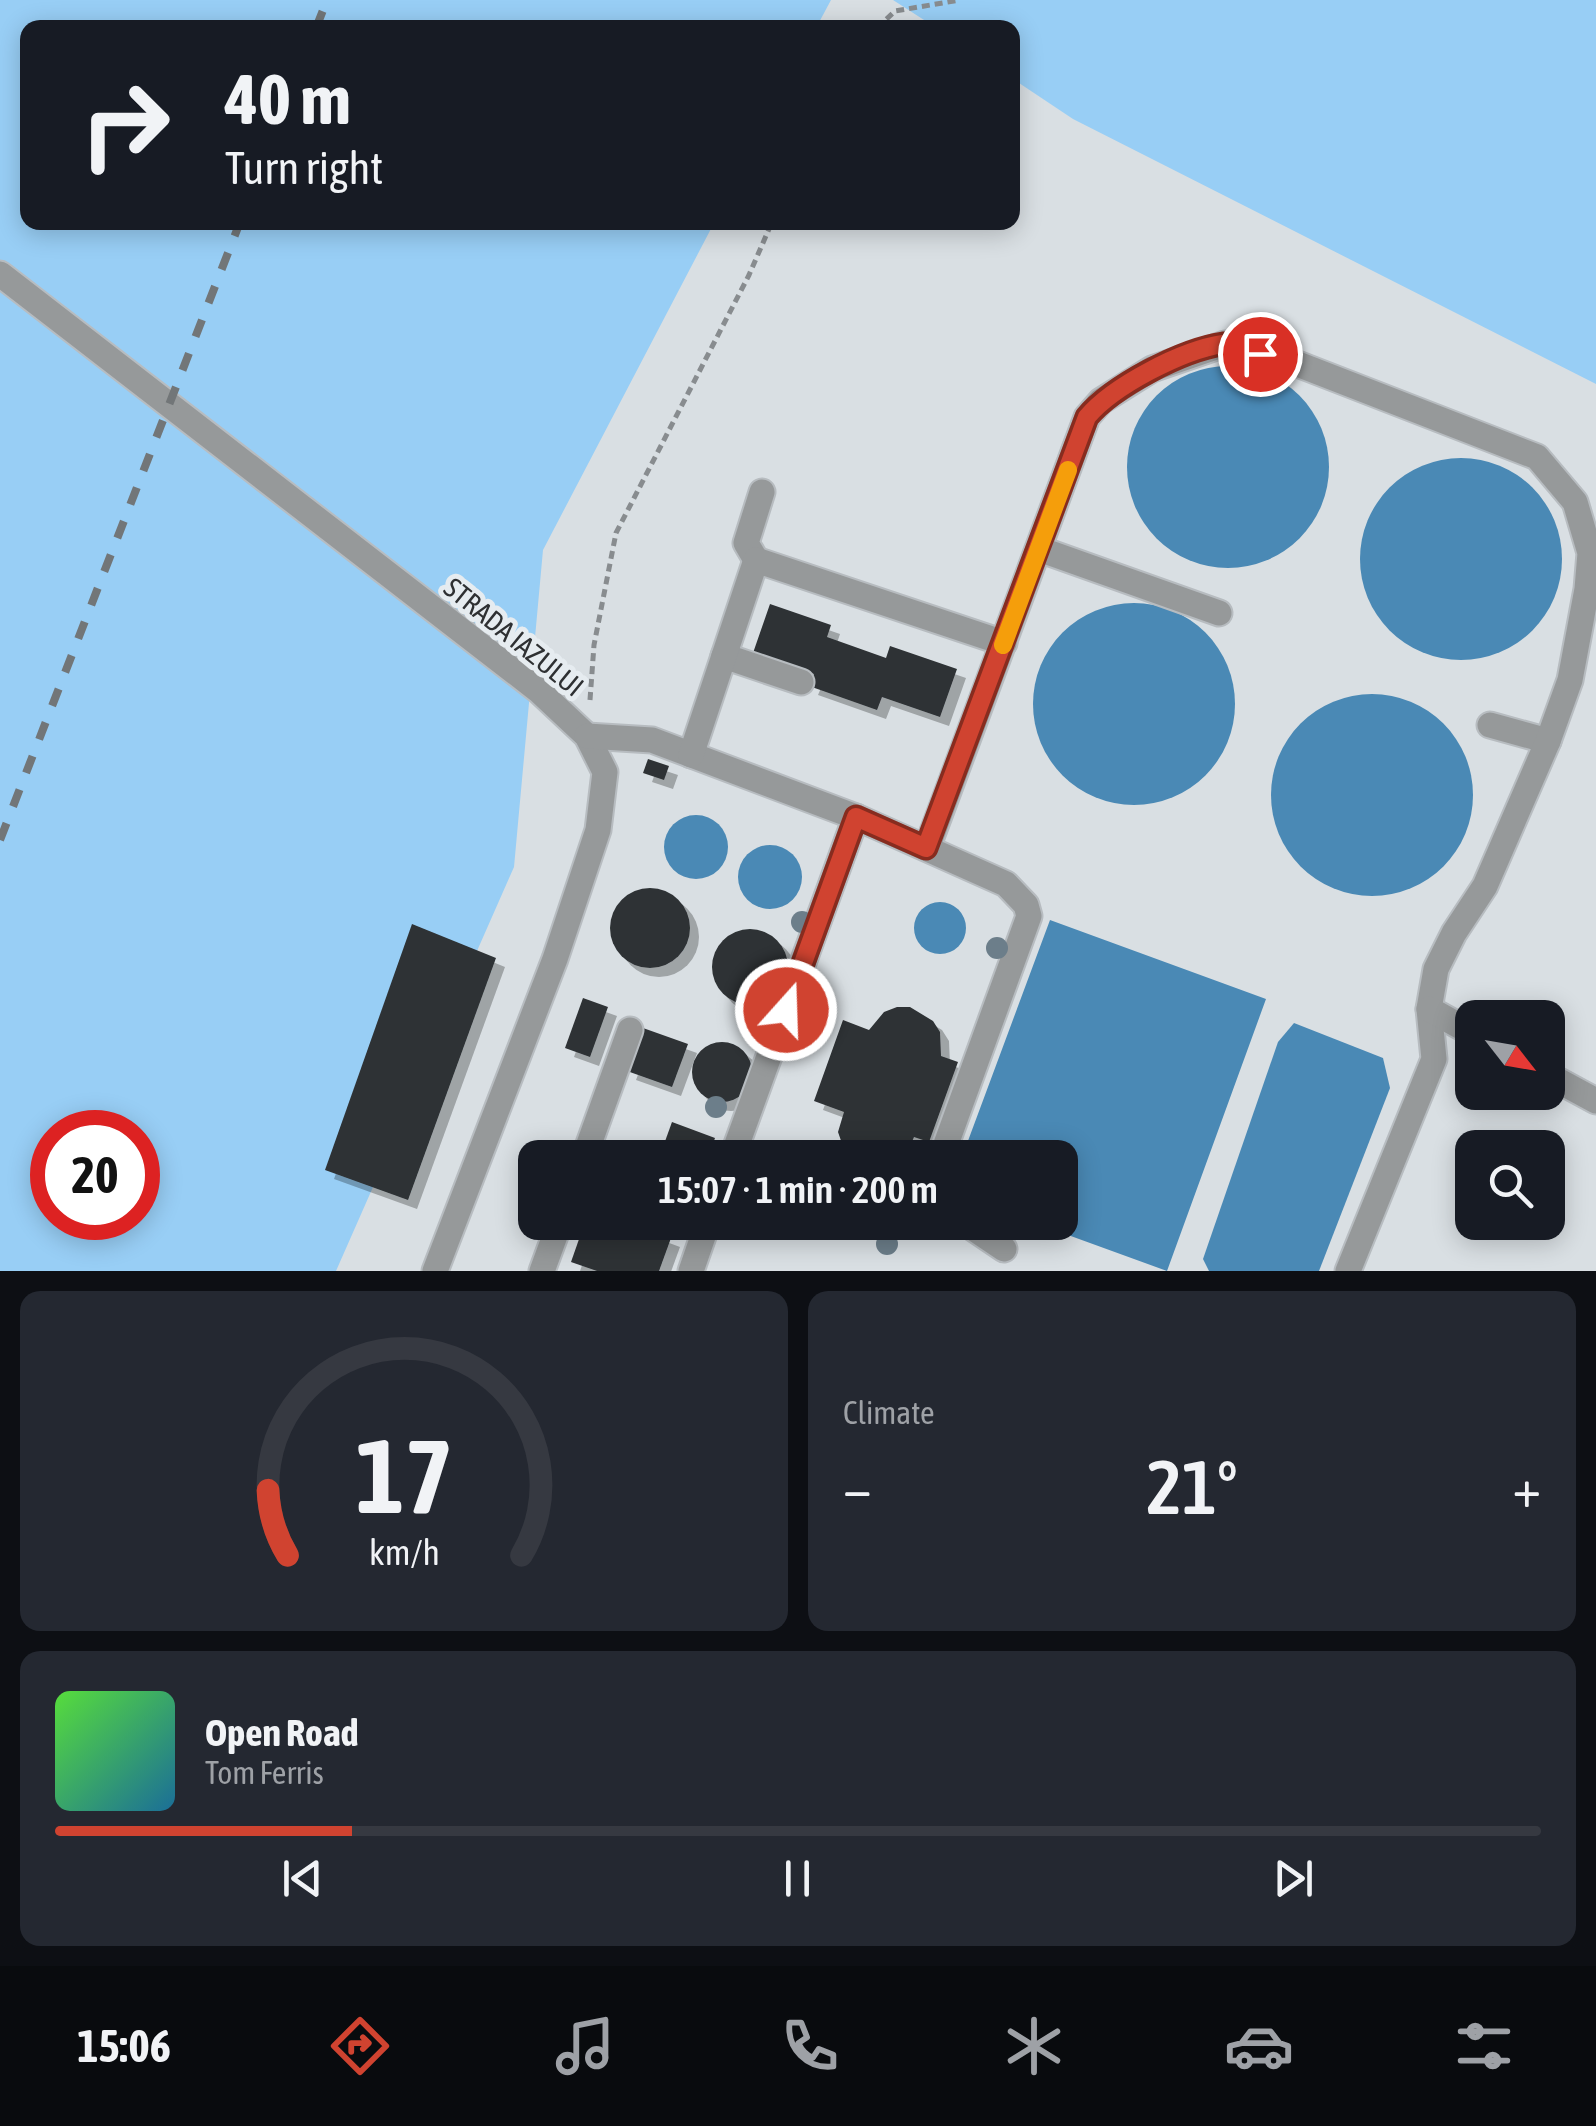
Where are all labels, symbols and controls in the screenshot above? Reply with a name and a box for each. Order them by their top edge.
text: 40 m [225,59,351,139]
icon: right [60,60,190,190]
text: Turn right [225,142,383,194]
pin [1218,312,1303,397]
icon: arrive [1233,327,1288,382]
street label: STRADA IAZULUI [438,571,590,703]
position arrow [734,958,838,1062]
north arrow [1455,1000,1565,1110]
map controls [1455,1000,1565,1240]
speed limit sign: 20 [30,1110,160,1240]
button: search [1455,1130,1565,1240]
text: 15:07 · 1 min · 200 m [658,1168,938,1211]
text: Climate [843,1394,935,1431]
text: 17 [355,1416,453,1535]
text: 21° [1146,1444,1238,1530]
text: − [843,1456,872,1519]
text: + [1512,1456,1541,1519]
text: km/h [369,1532,439,1573]
text: Open Road [205,1711,359,1754]
text: Tom Ferris [205,1754,324,1791]
icon: previous [275,1851,330,1906]
icon: pause [770,1851,825,1906]
icon: next [1266,1851,1321,1906]
icon: directions [325,2011,395,2081]
icon: music [550,2011,620,2081]
icon: phone [775,2011,845,2081]
icon: climate [999,2011,1069,2081]
icon: car [1224,2011,1294,2081]
icon: filters [1449,2011,1519,2081]
text: 15:06 [77,2020,171,2072]

